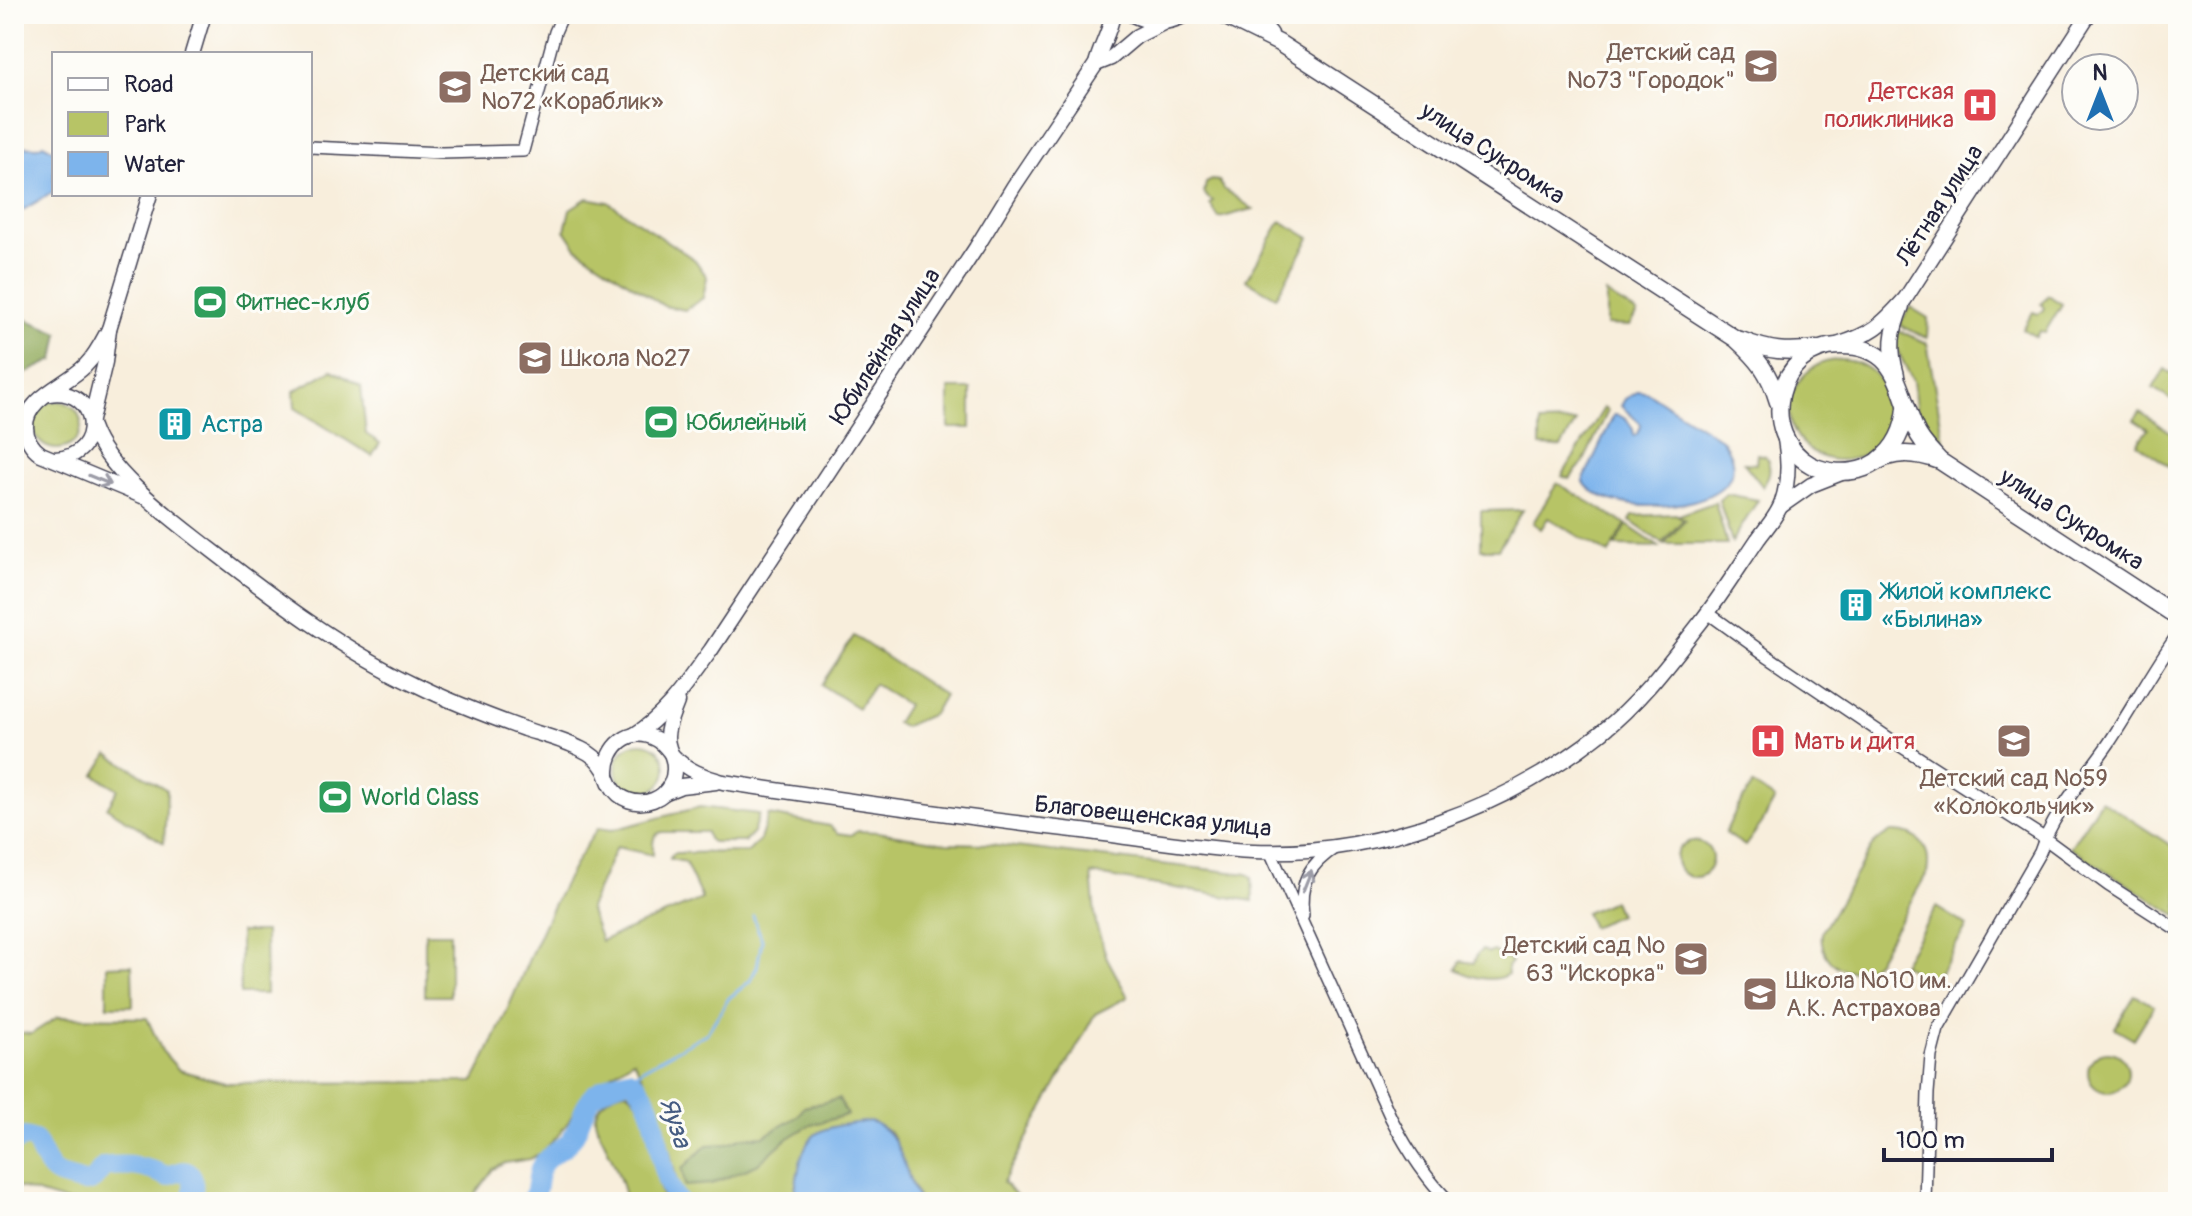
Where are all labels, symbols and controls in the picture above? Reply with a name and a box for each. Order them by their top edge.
place label: Детский сад №73 "Городок" [1567,38,1736,95]
school or university icon: Детский сад №73 "Городок" [1742,47,1780,85]
legend [52,52,312,196]
north arrow [2060,52,2140,132]
place label: Детский сад №72 «Кораблик» [480,59,663,116]
text: N [2093,59,2108,87]
school or university icon: Детский сад №72 «Кораблик» [436,68,474,106]
text: Road [124,70,174,99]
place label: Детская поликлиника [1824,77,1954,134]
hospital icon: Детская поликлиника [1961,86,1999,124]
street label: улица Сукромка [1414,96,1570,211]
text: Park [124,110,166,139]
street label: Лётная улица [1889,139,1989,272]
text: Water [124,150,185,179]
street label: Юбилейная улица [824,263,947,430]
sports icon: Фитнес-клуб [191,283,229,321]
place label: Фитнес-клуб [236,288,370,317]
school or university icon: Школа №27 [516,339,554,377]
place label: Школа №27 [561,344,690,373]
sports icon: Юбилейный [642,403,680,441]
building icon: Астра [156,405,194,443]
place label: Юбилейный [687,408,807,437]
place label: Астра [201,410,263,439]
street label: улица Сукромка [1993,462,2149,577]
one-way arrow [87,473,112,488]
place label: Жилой комплекс «Былина» [1878,577,2052,634]
building icon: Жилой комплекс «Былина» [1837,586,1875,624]
hospital icon: Мать и дитя [1749,722,1787,760]
school or university icon: Детский сад №59 «Колокольчик» [1995,722,2033,760]
place label: Мать и дитя [1794,727,1915,756]
place label: Детский сад №59 «Колокольчик» [1919,764,2108,821]
sports icon: World Class [316,778,354,816]
place label: World Class [361,783,479,812]
street label: Благовещенская улица [1033,790,1273,843]
one-way arrow [1301,869,1315,893]
place label: Детский сад № 63 "Искорка" [1502,931,1665,988]
school or university icon: Детский сад № 63 "Искорка" [1672,940,1710,978]
place label: Школа №10 им. А.К. Астрахова [1786,966,1952,1023]
school or university icon: Школа №10 им. А.К. Астрахова [1741,975,1779,1013]
water label: Яуза [652,1093,699,1153]
scale bar [1884,1112,2052,1162]
text: 100 m [1896,1126,1965,1155]

